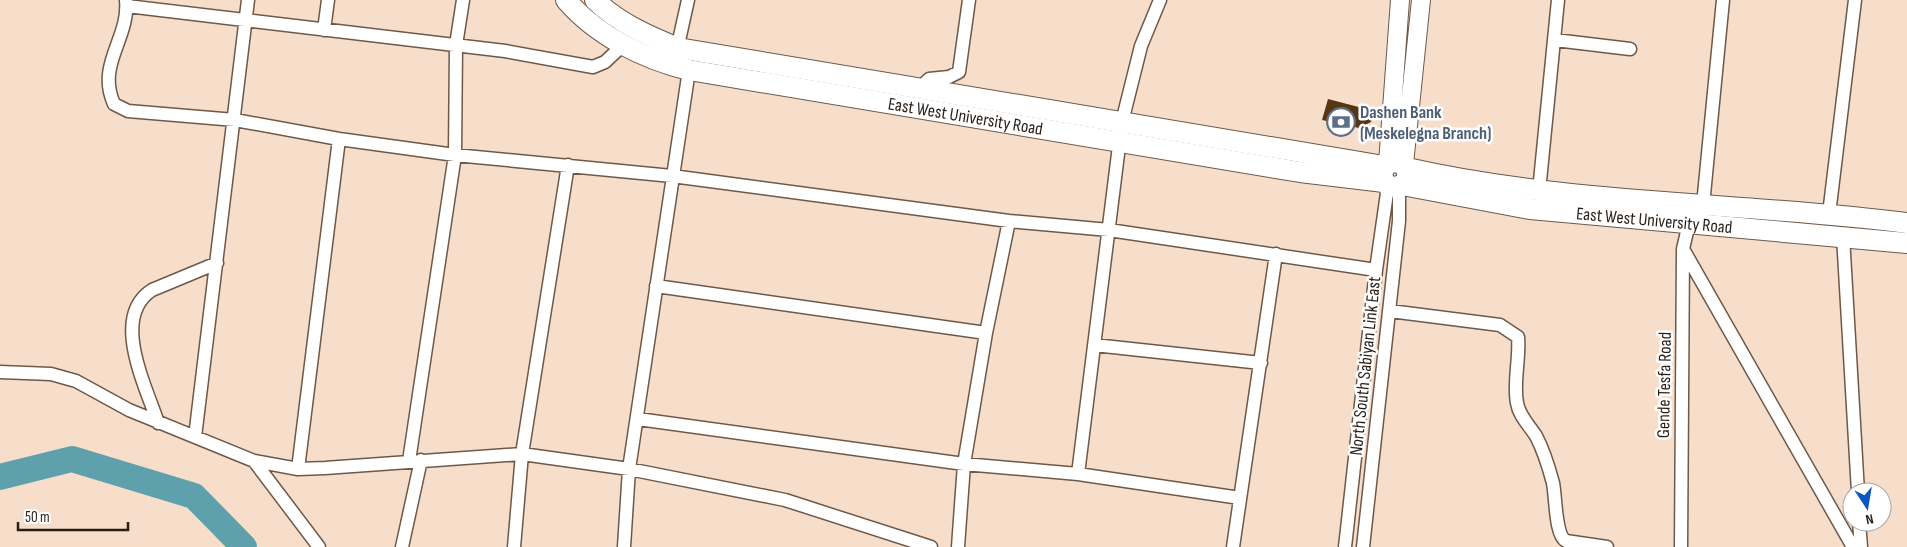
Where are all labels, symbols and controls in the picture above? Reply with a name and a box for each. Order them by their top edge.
street label: East West University Road [886,93,1044,140]
place label: Dashen Bank (Meskelegna Branch) [1360,102,1491,144]
bank icon: Dashen Bank (Meskelegna Branch) [1326,107,1356,137]
street label: East West University Road [1575,203,1733,238]
street label: North South Sabiyan Link East [1346,275,1385,457]
street label: Gende Tesfa Road [1653,332,1676,438]
north arrow [1842,482,1892,532]
scale bar [18,500,128,532]
text: 50 m [25,508,50,527]
text: N [1864,510,1875,528]

